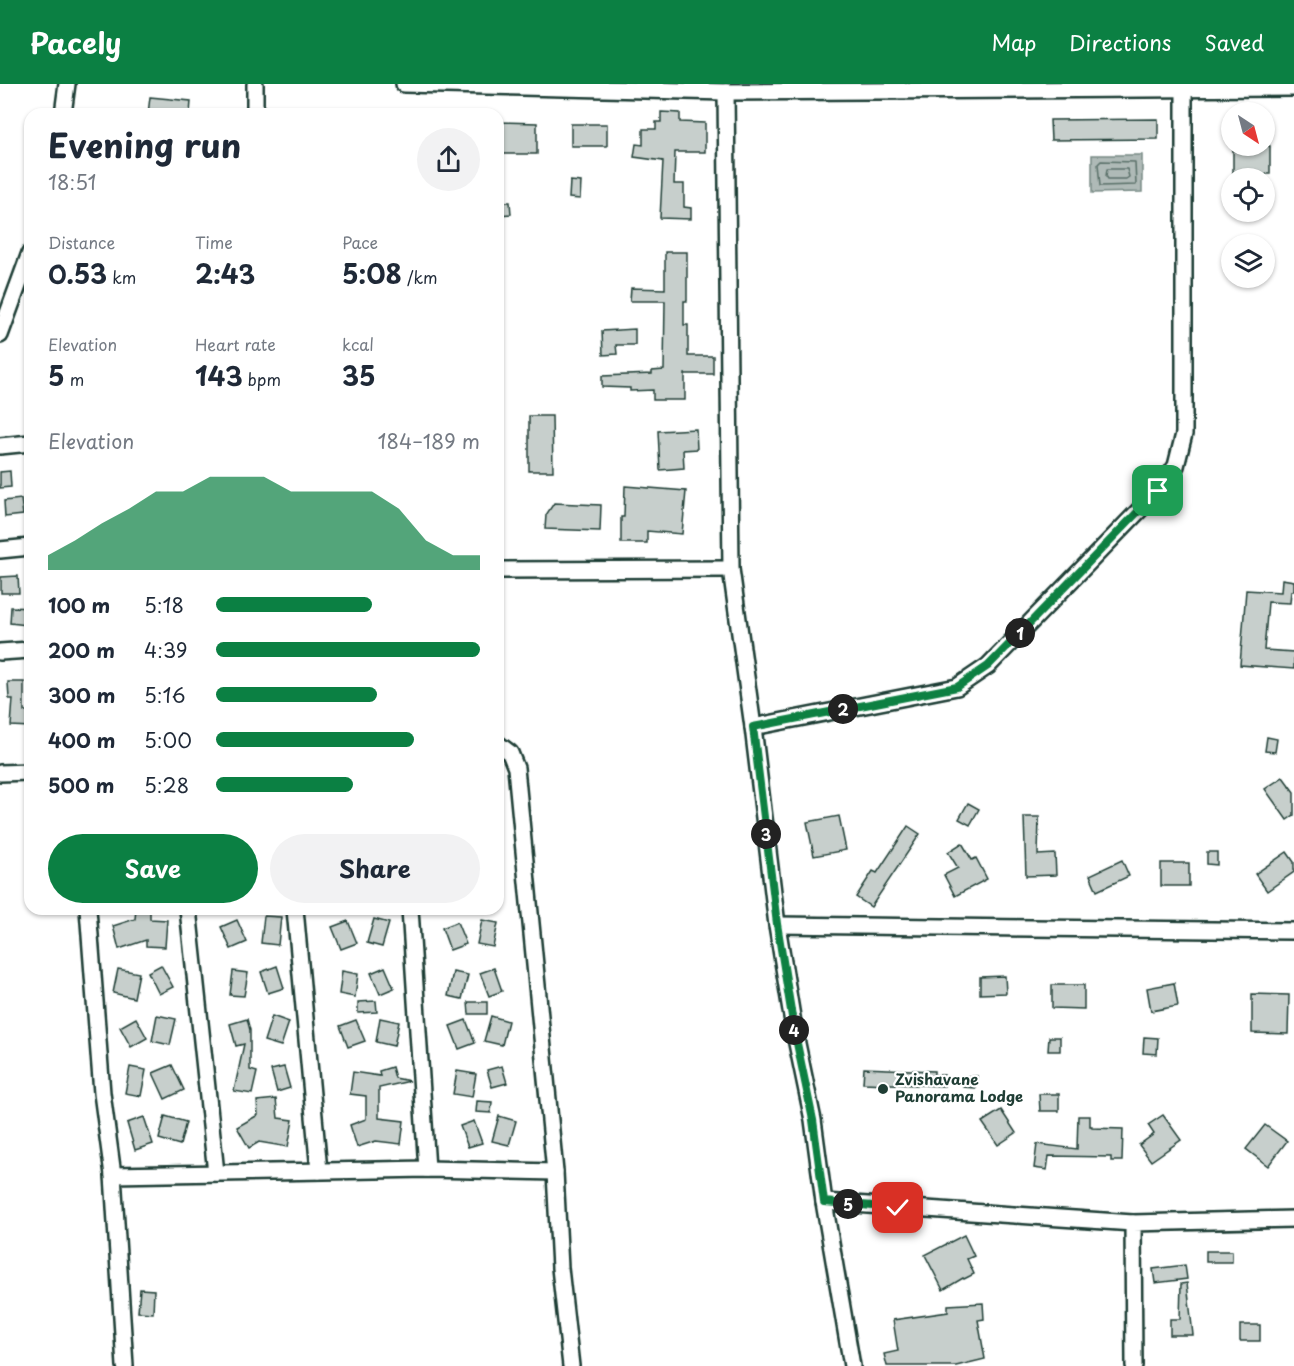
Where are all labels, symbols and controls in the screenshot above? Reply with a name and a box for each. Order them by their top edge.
text: Pacely [30,21,121,64]
text: Map [991,26,1036,58]
text: Directions [1069,26,1171,58]
text: Saved [1204,26,1264,58]
north arrow [1221,102,1275,156]
map controls [1221,102,1275,288]
text: Evening run [48,119,241,169]
button: share [417,128,480,191]
text: 18:51 [48,167,97,197]
button: locate [1221,168,1275,222]
text: Distance [48,230,115,254]
text: Time [195,230,233,254]
text: Pace [342,230,378,254]
button: layers [1221,234,1275,288]
text: 0.53 [48,254,107,293]
text: 2:43 [195,254,255,293]
text: 5:08 [342,254,402,293]
text: km [107,265,136,289]
text: /km [402,265,438,289]
text: Elevation [48,332,117,356]
text: Heart rate [195,332,276,356]
text: kcal [342,332,374,356]
text: 5 [48,356,65,395]
text: 143 [195,356,243,395]
text: 35 [342,356,376,395]
text: m [65,367,84,391]
text: bpm [243,367,281,391]
text: Elevation [48,426,134,456]
text: 184–189 m [378,426,480,456]
pin [1132,465,1183,516]
icon: arrive [1141,474,1174,507]
text: 100 m [48,590,110,620]
text: 5:18 [144,590,184,620]
pin: 1 [1005,618,1035,648]
text: 1 [1016,621,1024,645]
text: 200 m [48,635,115,665]
text: 4:39 [144,635,187,665]
text: 300 m [48,680,116,710]
text: 5:16 [144,680,186,710]
pin: 2 [828,694,858,724]
text: 2 [837,697,849,721]
text: 400 m [48,725,116,755]
text: 5:00 [144,725,192,755]
text: 500 m [48,770,115,800]
text: 5:28 [144,770,189,800]
pin: 3 [751,819,781,849]
text: 3 [761,822,771,846]
button: Save [48,834,258,903]
button: Share [270,834,480,903]
pin: 4 [779,1015,809,1045]
text: 4 [789,1018,799,1042]
place label: Zvishavane Panorama Lodge [895,1067,1023,1107]
marker: Zvishavane Panorama Lodge [876,1082,890,1096]
pin [872,1182,923,1233]
pin: 5 [833,1189,863,1219]
icon: check [881,1191,914,1224]
text: 5 [843,1192,853,1216]

